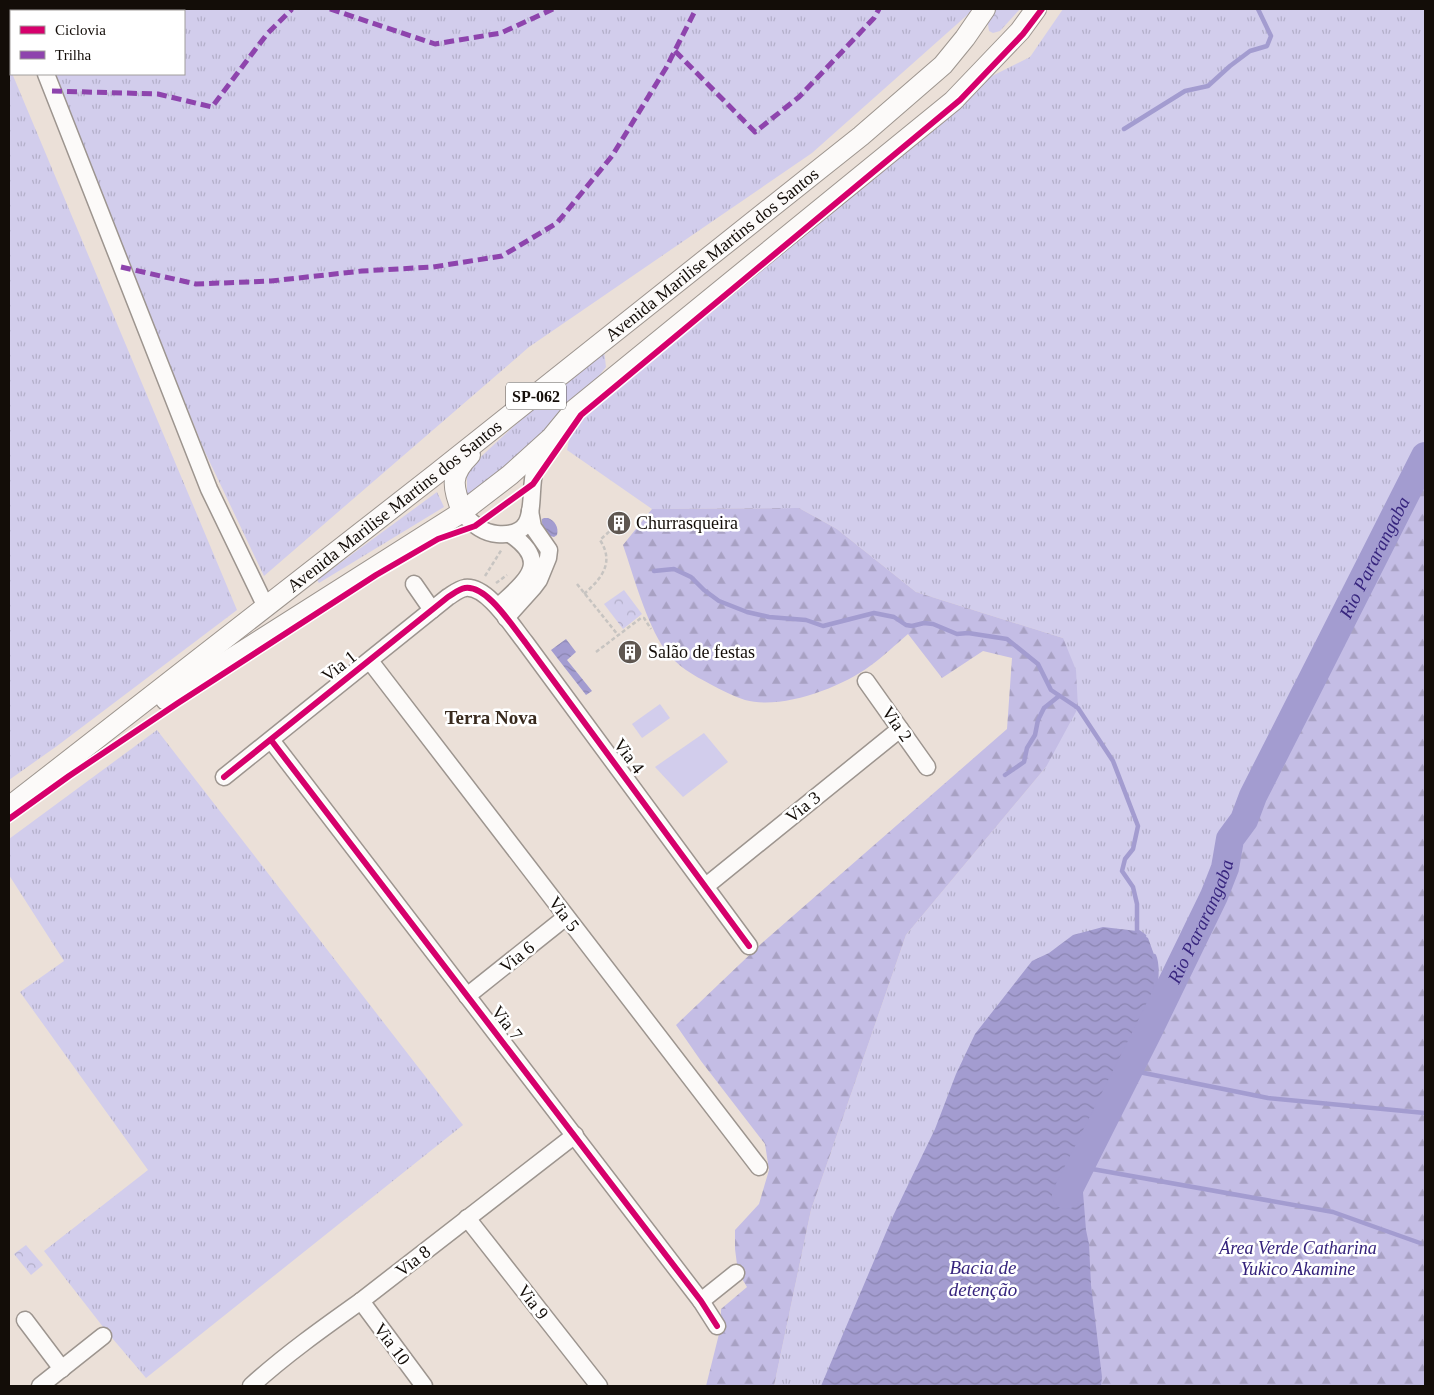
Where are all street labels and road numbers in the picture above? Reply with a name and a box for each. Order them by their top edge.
street label: Avenida Marilise Martins dos Santos [601,164,823,345]
road number: SP-062 [506,382,566,410]
street label: Avenida Marilise Martins dos Santos [283,416,506,596]
street label: Via 1 [318,646,360,686]
street label: Via 2 [878,703,916,745]
street label: Via 4 [609,735,649,777]
street label: Via 3 [782,787,824,827]
street label: Via 5 [544,893,584,935]
street label: Via 6 [496,937,538,977]
street label: Via 7 [487,1002,527,1044]
street label: Via 8 [392,1241,434,1281]
street label: Via 9 [513,1281,553,1323]
street label: Via 10 [370,1319,414,1369]

